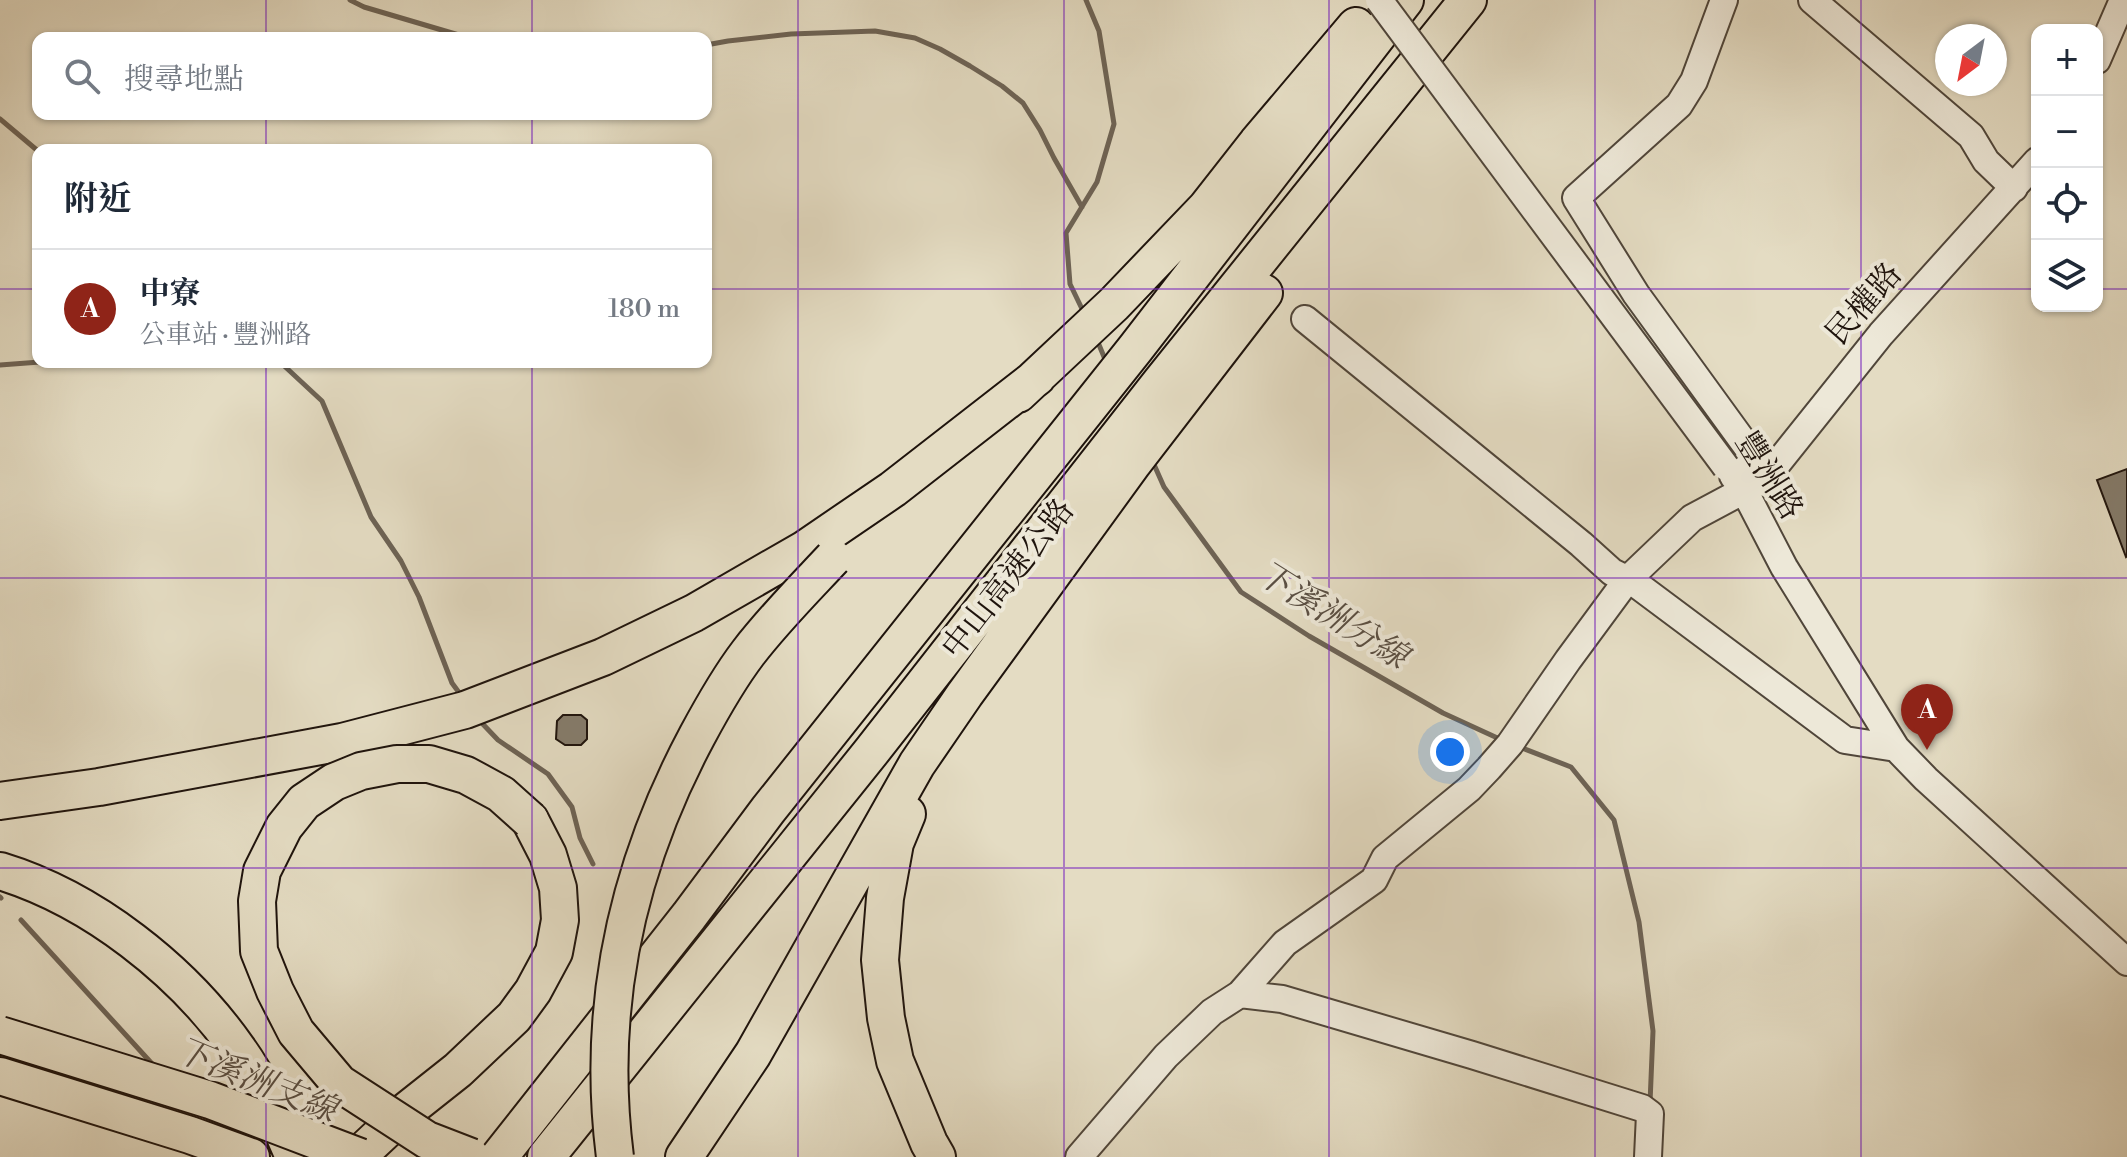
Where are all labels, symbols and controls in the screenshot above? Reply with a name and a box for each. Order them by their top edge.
north arrow [1935,24,2007,96]
map controls [2031,24,2103,312]
button: + [2031,24,2103,96]
search box [32,32,712,120]
icon: search [60,54,104,98]
text: 搜尋地點 [124,61,244,99]
button: − [2031,96,2103,168]
button: locate [2031,168,2103,240]
text: 附近 [64,179,132,221]
button: layers [2031,240,2103,312]
street label: 民權路 [1817,255,1911,353]
text: 中寮 [140,275,200,313]
text: A [81,293,99,325]
text: 180 m [608,293,680,325]
text: 公車站 · 豐洲路 [140,319,311,351]
street label: 豐洲路 [1727,425,1811,527]
street label: 中山高速公路 [933,491,1083,667]
water label: 下溪洲分線 [1249,553,1418,680]
pin: A [1901,684,1953,750]
your location [1430,732,1470,772]
water label: 下溪洲支線 [169,1030,345,1133]

